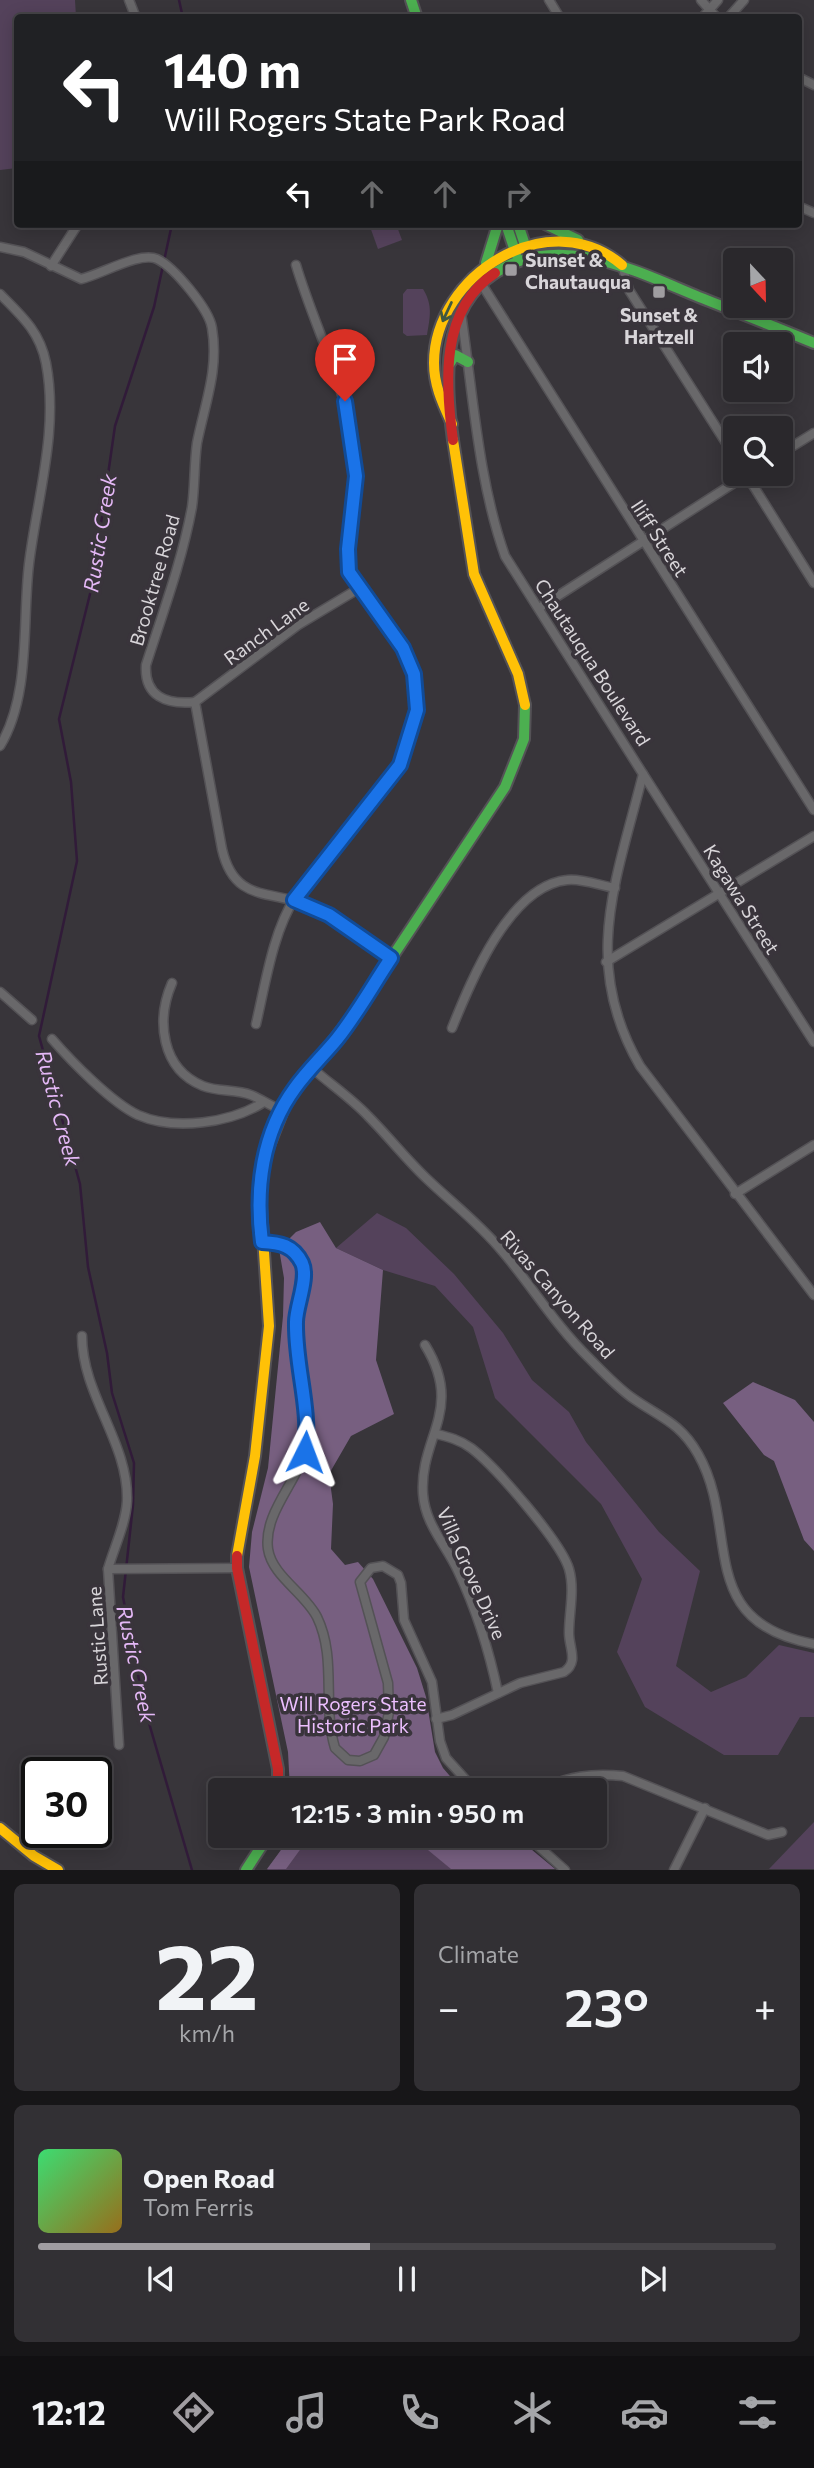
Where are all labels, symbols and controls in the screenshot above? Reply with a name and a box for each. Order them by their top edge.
text: 140 m [164,38,301,98]
icon: left [49,42,140,133]
text: Will Rogers State Park Road [164,98,566,138]
icon: left [280,175,318,213]
icon: ahead [353,175,391,213]
icon: ahead [426,175,464,213]
icon: right [499,175,537,213]
place label: Sunset & Chautauqua [525,248,631,293]
north arrow [723,248,793,318]
map controls [723,248,793,486]
marker: Sunset & Chautauqua [503,262,519,278]
marker: Sunset & Hartzell [651,284,667,300]
one-way arrow [440,301,453,322]
place label: Sunset & Hartzell [620,303,699,348]
pin [315,329,375,401]
button: sound [723,332,793,402]
icon: arrive [326,340,364,378]
button: search [723,416,793,486]
water label: Rustic Creek [77,471,121,594]
street label: Iliff Street [627,495,693,581]
street label: Brooktree Road [124,512,184,648]
street label: Chautauqua Boulevard [530,574,656,750]
street label: Ranch Lane [219,593,313,669]
street label: Kagawa Street [699,840,785,958]
water label: Rustic Creek [31,1047,87,1170]
street label: Rivas Canyon Road [496,1225,620,1363]
position arrow [268,1415,342,1489]
street label: Villa Grove Drive [433,1503,511,1643]
street label: Rustic Lane [82,1586,112,1686]
water label: Rustic Creek [112,1603,162,1726]
park label: Will Rogers State Historic Park [279,1692,427,1737]
speed limit sign: 30 [21,1757,112,1848]
text: 12:15 · 3 min · 950 m [291,1797,524,1828]
text: 22 [155,1917,259,2029]
text: Climate [438,1940,519,1968]
text: 23° [564,1974,649,2038]
text: − [438,1983,460,2030]
text: + [754,1983,776,2030]
text: km/h [179,2019,235,2047]
text: Open Road [143,2162,275,2193]
text: Tom Ferris [143,2193,254,2221]
icon: previous [142,2260,180,2298]
icon: pause [388,2260,426,2298]
icon: next [634,2260,672,2298]
icon: directions [169,2388,218,2437]
icon: music [282,2388,331,2437]
icon: phone [395,2388,444,2437]
icon: climate [508,2388,557,2437]
icon: car [620,2388,669,2437]
icon: filters [733,2388,782,2437]
text: 12:12 [32,2392,106,2432]

